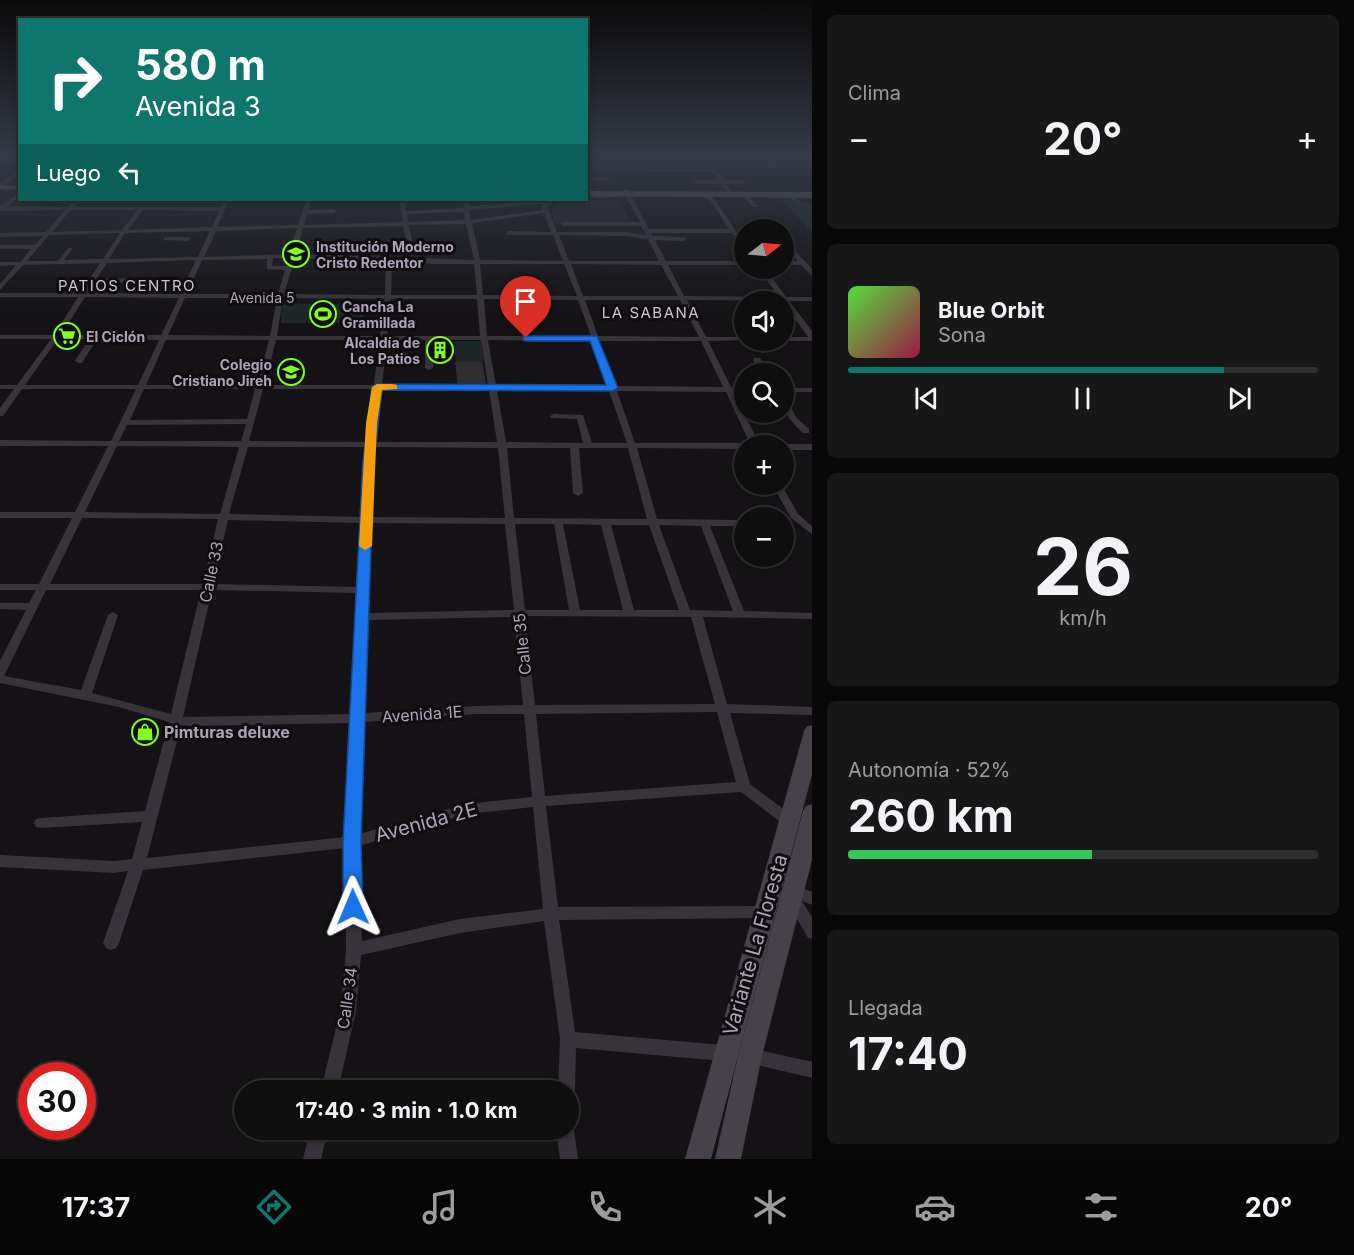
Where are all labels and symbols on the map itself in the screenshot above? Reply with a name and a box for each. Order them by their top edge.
north arrow [734,219,794,279]
place label: Institución Moderno Cristo Redentor [316,238,454,271]
school or university icon: Institución Moderno Cristo Redentor [281,239,311,269]
district label: PATIOS CENTRO [58,276,196,295]
pin [500,276,551,338]
street label: Avenida 5 [229,289,295,306]
place label: Cancha La Gramillada [342,298,415,331]
sports icon: Cancha La Gramillada [308,299,338,329]
district label: LA SABANA [602,303,700,322]
supermarket icon: El Ciclón [52,321,82,351]
place label: El Ciclón [86,328,145,345]
place label: Alcaldía de Los Patios [344,334,420,367]
building icon: Alcaldía de Los Patios [425,335,455,365]
place label: Colegio Cristiano Jireh [172,356,272,389]
school or university icon: Colegio Cristiano Jireh [276,357,306,387]
street label: Calle 33 [195,540,227,604]
street label: Calle 35 [509,612,535,676]
street label: Avenida 1E [381,701,463,727]
shop icon: Pimturas deluxe [130,717,160,747]
place label: Pimturas deluxe [164,722,290,742]
street label: Avenida 2E [372,797,480,847]
street label: Variante La Floresta [718,852,792,1038]
position arrow [321,875,385,939]
street label: Calle 34 [333,966,361,1030]
speed limit sign: 30 [18,1062,96,1140]

